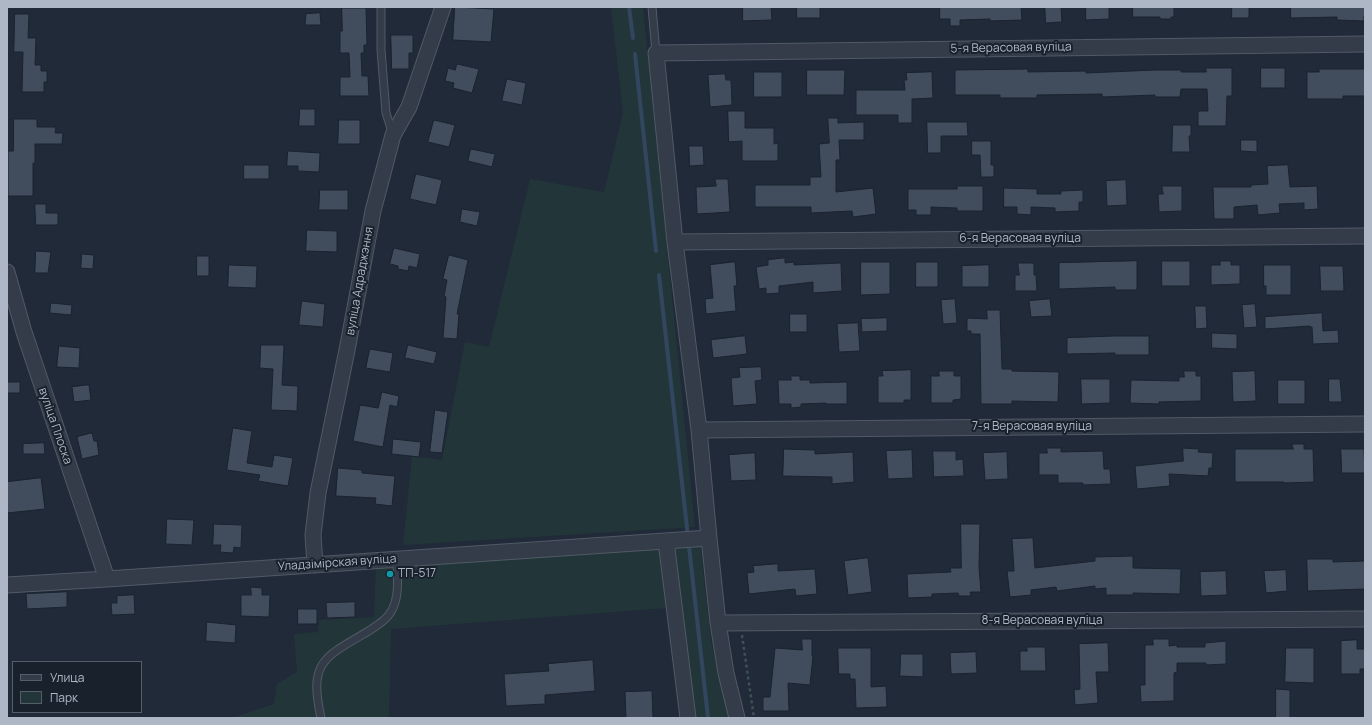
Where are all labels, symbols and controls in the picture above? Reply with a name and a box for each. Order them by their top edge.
street label: 5-я Верасовая вуліца [950,40,1072,56]
street label: вуліца Адраджэння [343,226,377,336]
street label: 6-я Верасовая вуліца [959,232,1081,246]
street label: вуліца Плоска [35,386,75,466]
street label: 7-я Верасовая вуліца [972,420,1092,434]
street label: Уладзімірская вуліца [277,552,397,574]
place label: ТП-517 [398,567,436,581]
marker: ТП-517 [385,569,395,579]
street label: 8-я Верасовая вуліца [981,614,1103,628]
legend [12,661,142,713]
text: Улица [50,669,84,686]
text: Парк [50,689,78,706]

